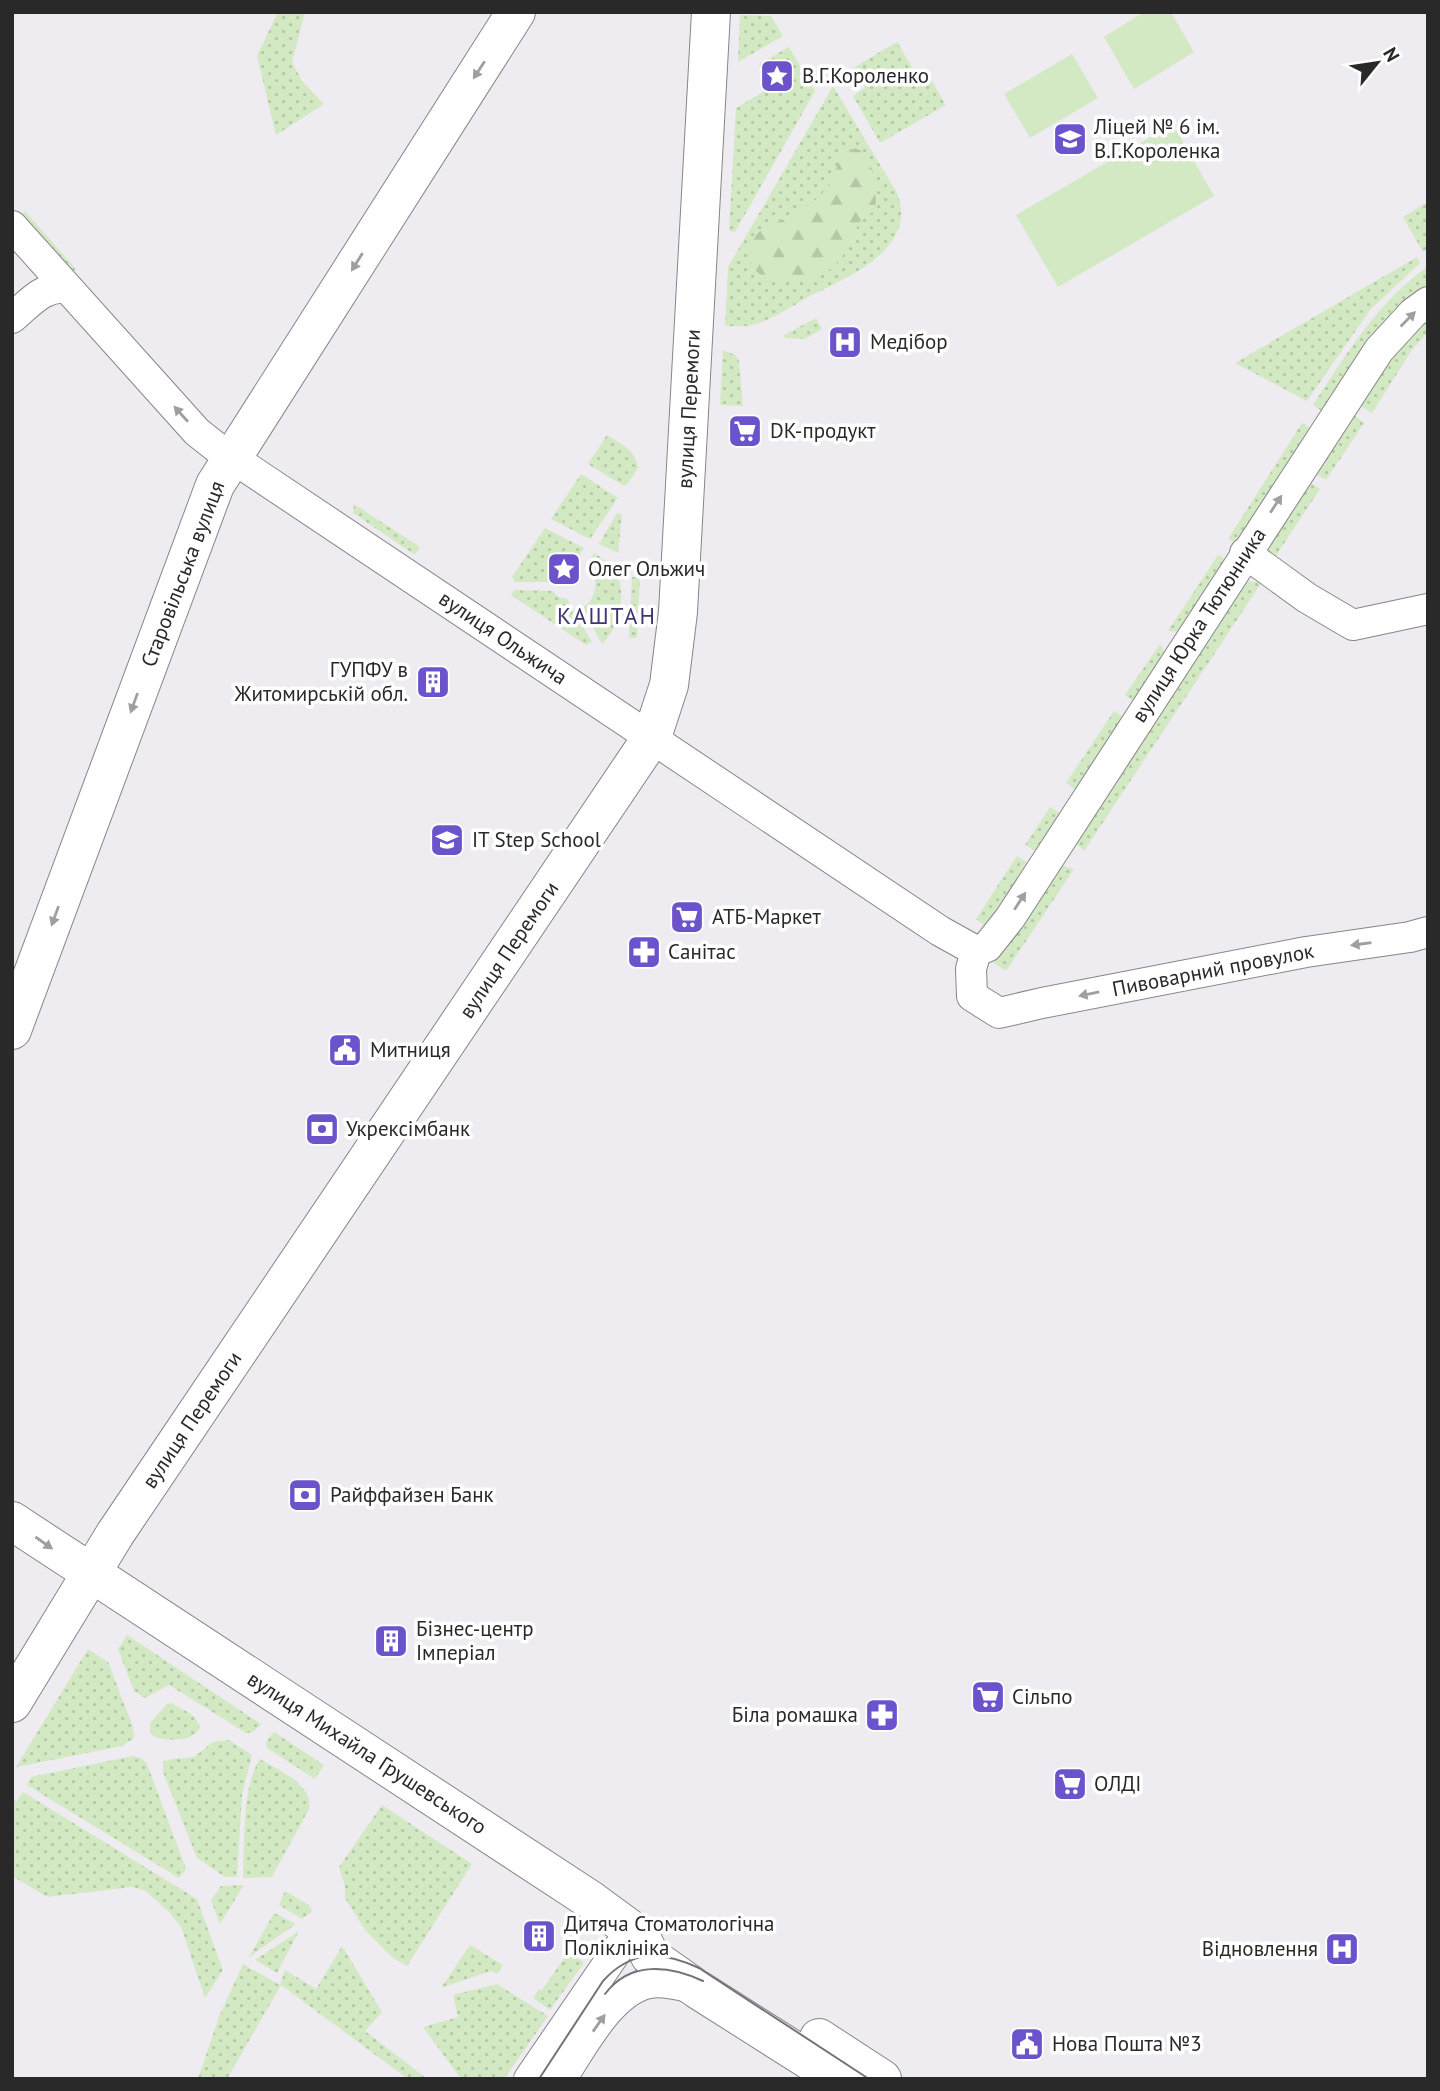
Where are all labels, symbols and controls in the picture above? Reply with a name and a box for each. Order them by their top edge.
north arrow [1342,28,1412,98]
text: N [1378,43,1405,66]
place icon: В.Г.Короленко [758,57,796,95]
one-way arrow [473,60,486,79]
place label: В.Г.Короленко [802,62,929,89]
place label: Ліцей № 6 ім. В.Г.Короленка [1093,113,1220,164]
school or university icon: Ліцей № 6 ім. В.Г.Короленка [1051,120,1089,158]
one-way arrow [351,252,364,271]
one-way arrow [1399,311,1416,328]
hospital icon: Медібор [826,323,864,361]
place label: Медібор [870,328,948,355]
street label: вулиця Перемоги [671,329,706,489]
one-way arrow [173,406,189,423]
supermarket icon: DK-продукт [726,412,764,450]
place label: DK-продукт [770,417,876,444]
street label: Старовільська вулиця [135,477,230,671]
one-way arrow [1270,494,1283,514]
street label: вулиця Юрка Тютюнника [1126,522,1272,727]
place icon: Олег Ольжич [545,550,583,588]
place label: Олег Ольжич [588,555,705,582]
street label: вулиця Ольжича [434,585,573,690]
district label: КАШТАН [557,601,657,630]
place label: ГУПФУ в Житомирській обл. [234,656,408,707]
building icon: ГУПФУ в Житомирській обл. [414,663,452,701]
one-way arrow [128,692,139,713]
school or university icon: IT Step School [428,821,466,859]
place label: IT Step School [472,826,601,853]
street label: вулиця Перемоги [453,876,564,1023]
one-way arrow [1014,892,1027,911]
supermarket icon: АТБ-Маркет [668,898,706,936]
place label: АТБ-Маркет [712,903,822,930]
one-way arrow [49,905,60,926]
pharmacy icon: Санітас [625,933,663,971]
street label: Пивоварний провулок [1110,937,1316,1002]
place label: Санітас [668,938,736,965]
one-way arrow [1350,939,1372,950]
one-way arrow [1078,988,1100,999]
public building icon: Митниця [326,1031,364,1069]
place label: Митниця [370,1036,451,1063]
bank icon: Укрексімбанк [303,1110,341,1148]
place label: Укрексімбанк [346,1115,470,1142]
street label: вулиця Перемоги [136,1346,247,1493]
bank icon: Райффайзен Банк [286,1476,324,1514]
place label: Райффайзен Банк [330,1481,494,1508]
one-way arrow [34,1536,53,1549]
place label: Бізнес-центр Імперіал [416,1615,534,1666]
building icon: Бізнес-центр Імперіал [372,1622,410,1660]
street label: вулиця Михайла Грушевського [243,1665,492,1840]
supermarket icon: Сільпо [969,1678,1007,1716]
place label: Сільпо [1012,1683,1072,1710]
pharmacy icon: Біла ромашка [863,1696,901,1734]
place label: Біла ромашка [732,1701,858,1728]
supermarket icon: ОЛДІ [1051,1765,1089,1803]
place label: ОЛДІ [1094,1770,1141,1797]
place label: Дитяча Стоматологічна Поліклініка [564,1910,774,1961]
building icon: Дитяча Стоматологічна Поліклініка [520,1917,558,1955]
hospital icon: Відновлення [1323,1930,1361,1968]
place label: Відновлення [1202,1935,1318,1962]
one-way arrow [592,2014,606,2032]
public building icon: Нова Пошта №3 [1008,2025,1046,2063]
place label: Нова Пошта №3 [1052,2030,1202,2057]

